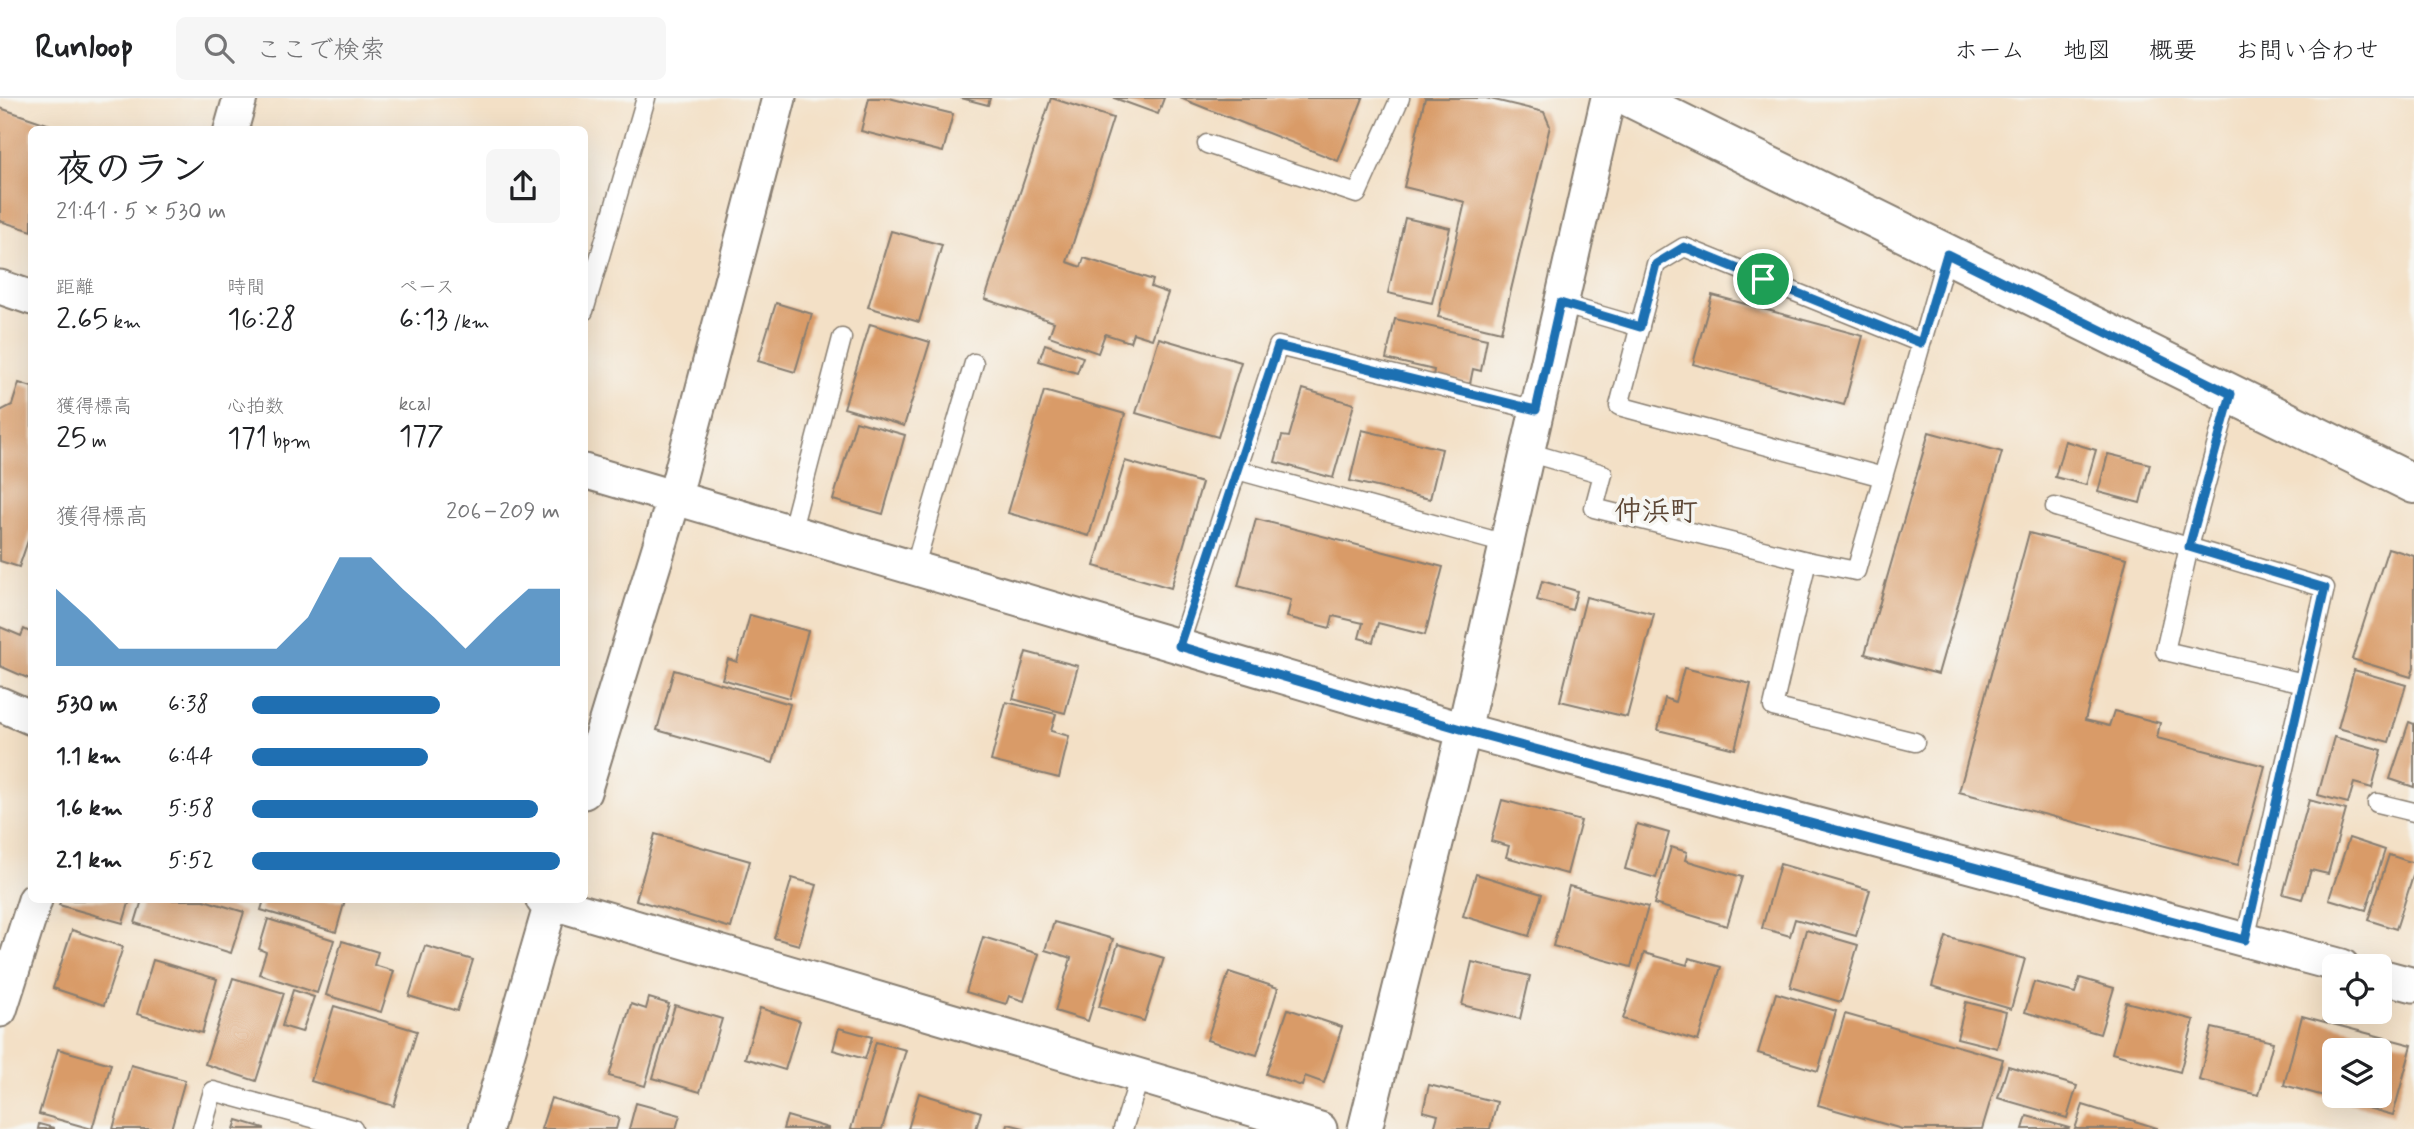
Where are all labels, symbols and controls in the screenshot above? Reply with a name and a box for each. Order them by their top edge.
search box [176,17,666,80]
text: Runloop [35,26,134,70]
icon: search [200,29,238,67]
text: ここで検索 [256,34,386,68]
text: ホーム [1954,36,2025,67]
text: 地図 [2063,36,2111,67]
text: 概要 [2149,36,2197,67]
text: お問い合わせ [2235,36,2379,67]
text: 夜のラン [56,146,208,195]
button: share [486,149,560,223]
text: 21:41 · 5 × 530 m [56,197,226,227]
pin [1733,249,1793,309]
icon: arrive [1744,260,1782,298]
text: 距離 [56,275,94,300]
text: 時間 [227,275,265,300]
text: ペース [399,275,455,300]
text: 2.65 [56,300,108,339]
text: 16:28 [227,300,296,339]
text: 6:13 [399,300,448,339]
text: km [108,310,141,335]
text: /km [448,310,489,335]
text: kcal [399,392,431,417]
text: 獲得標高 [56,394,132,419]
text: 心拍数 [227,394,284,419]
text: 177 [399,417,444,456]
text: 25 [56,419,87,458]
text: 171 [227,419,268,458]
text: m [87,429,107,454]
text: bpm [268,429,311,454]
district label: 仲浜町 [1614,494,1698,531]
text: 206–209 m [446,497,560,527]
text: 獲得標高 [56,503,148,533]
text: 530 m [56,690,118,720]
text: 6:38 [168,690,209,720]
text: 1.1 km [56,742,121,772]
text: 6:44 [168,742,213,772]
text: 1.6 km [56,794,123,824]
text: 5:58 [168,794,214,824]
text: 2.1 km [56,846,122,876]
text: 5:52 [168,846,214,876]
map controls [2322,954,2392,1108]
button: locate [2322,954,2392,1024]
button: layers [2322,1038,2392,1108]

